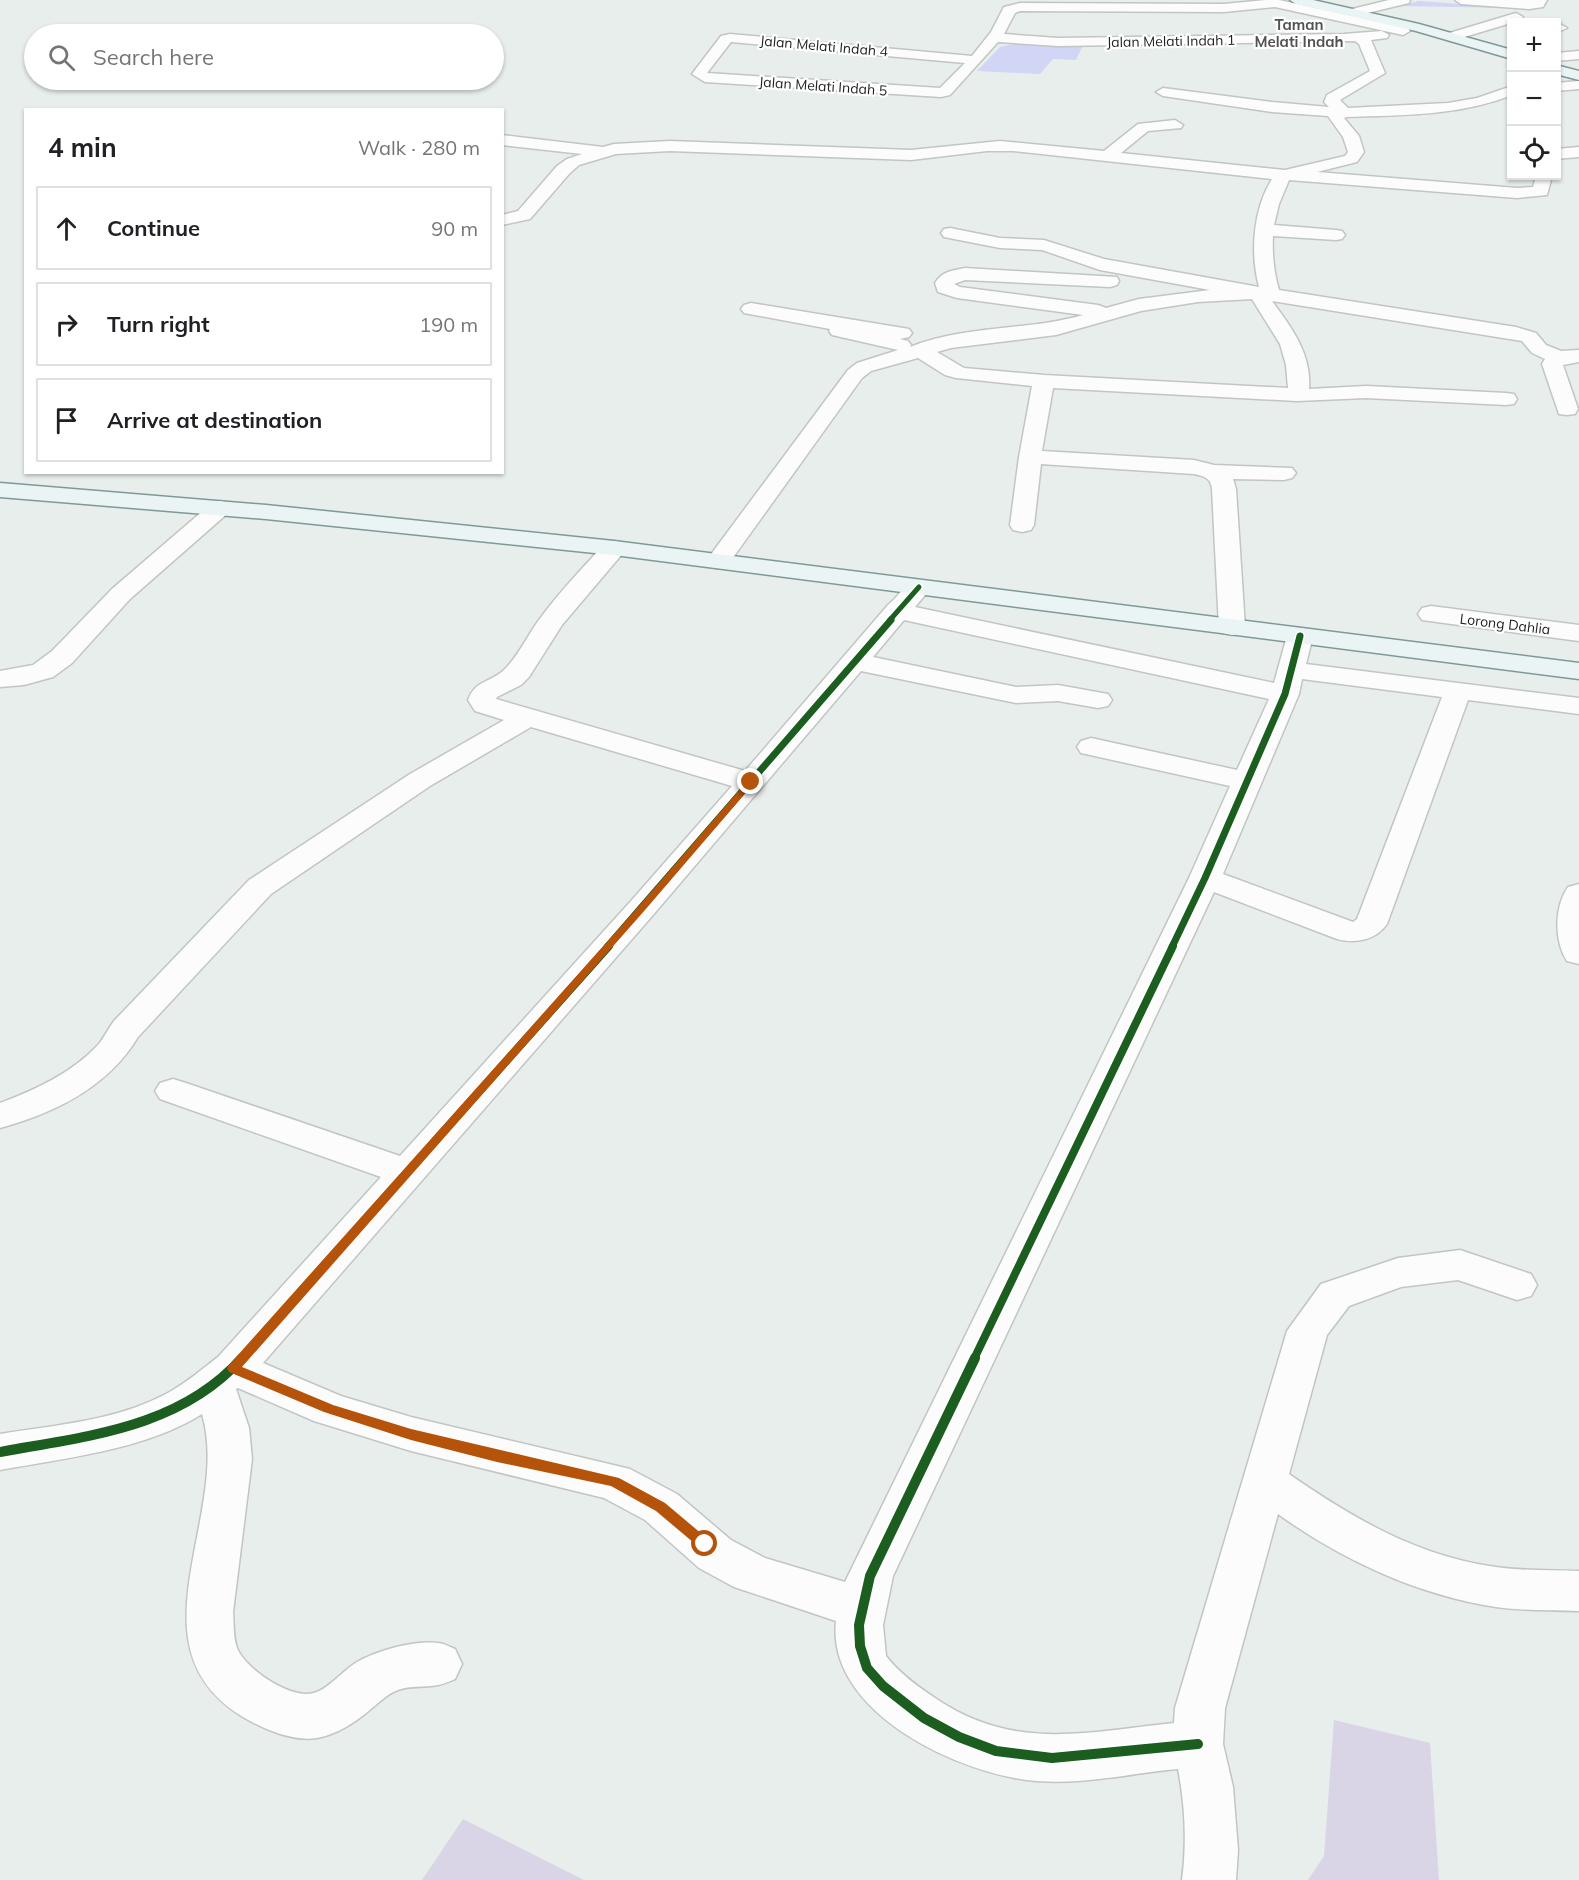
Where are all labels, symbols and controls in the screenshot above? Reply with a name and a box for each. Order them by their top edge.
district label: Taman Melati Indah [1254,15,1344,51]
map controls [1507,18,1561,180]
button: + [1507,18,1561,72]
search box [24,24,504,90]
street label: Jalan Melati Indah 4 [759,31,889,61]
street label: Jalan Melati Indah 1 [1106,31,1236,51]
icon: search [45,41,78,74]
text: Search here [93,43,214,71]
button: − [1507,72,1561,126]
street label: Jalan Melati Indah 5 [758,73,888,99]
button: locate [1507,126,1561,180]
text: 4 min [48,131,117,164]
text: Walk · 280 m [358,135,480,160]
icon: ahead [50,212,83,245]
text: Continue [107,214,200,242]
text: 90 m [431,216,478,241]
icon: right [50,308,83,341]
text: Turn right [107,310,210,338]
text: 190 m [419,312,478,337]
icon: arrive [50,404,83,437]
text: Arrive at destination [107,406,322,434]
street label: Lorong Dahlia [1459,610,1551,638]
route end [737,768,763,794]
route start [691,1530,717,1556]

